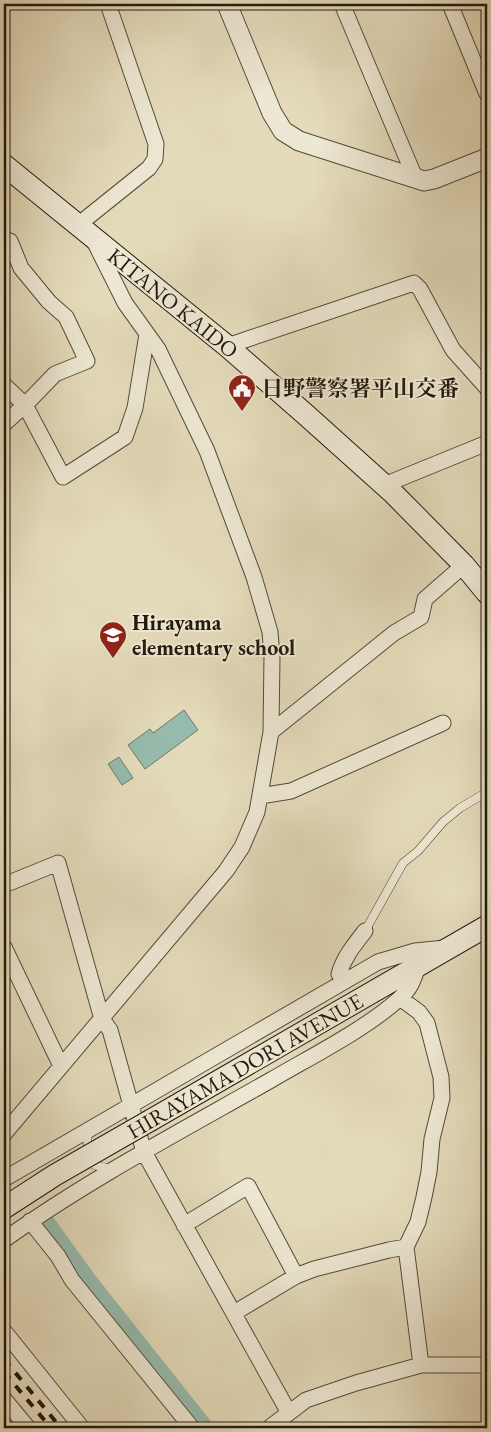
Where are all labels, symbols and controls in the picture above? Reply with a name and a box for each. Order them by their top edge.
street label: KITANO KAIDO [102,241,244,365]
public building icon: 日野警察署平山交番 [227,373,257,412]
place label: 日野警察署平山交番 [261,374,459,403]
place label: Hirayama elementary school [132,608,295,662]
school or university icon: Hirayama elementary school [98,620,128,659]
street label: HIRAYAMA DORI AVENUE [122,986,368,1146]

